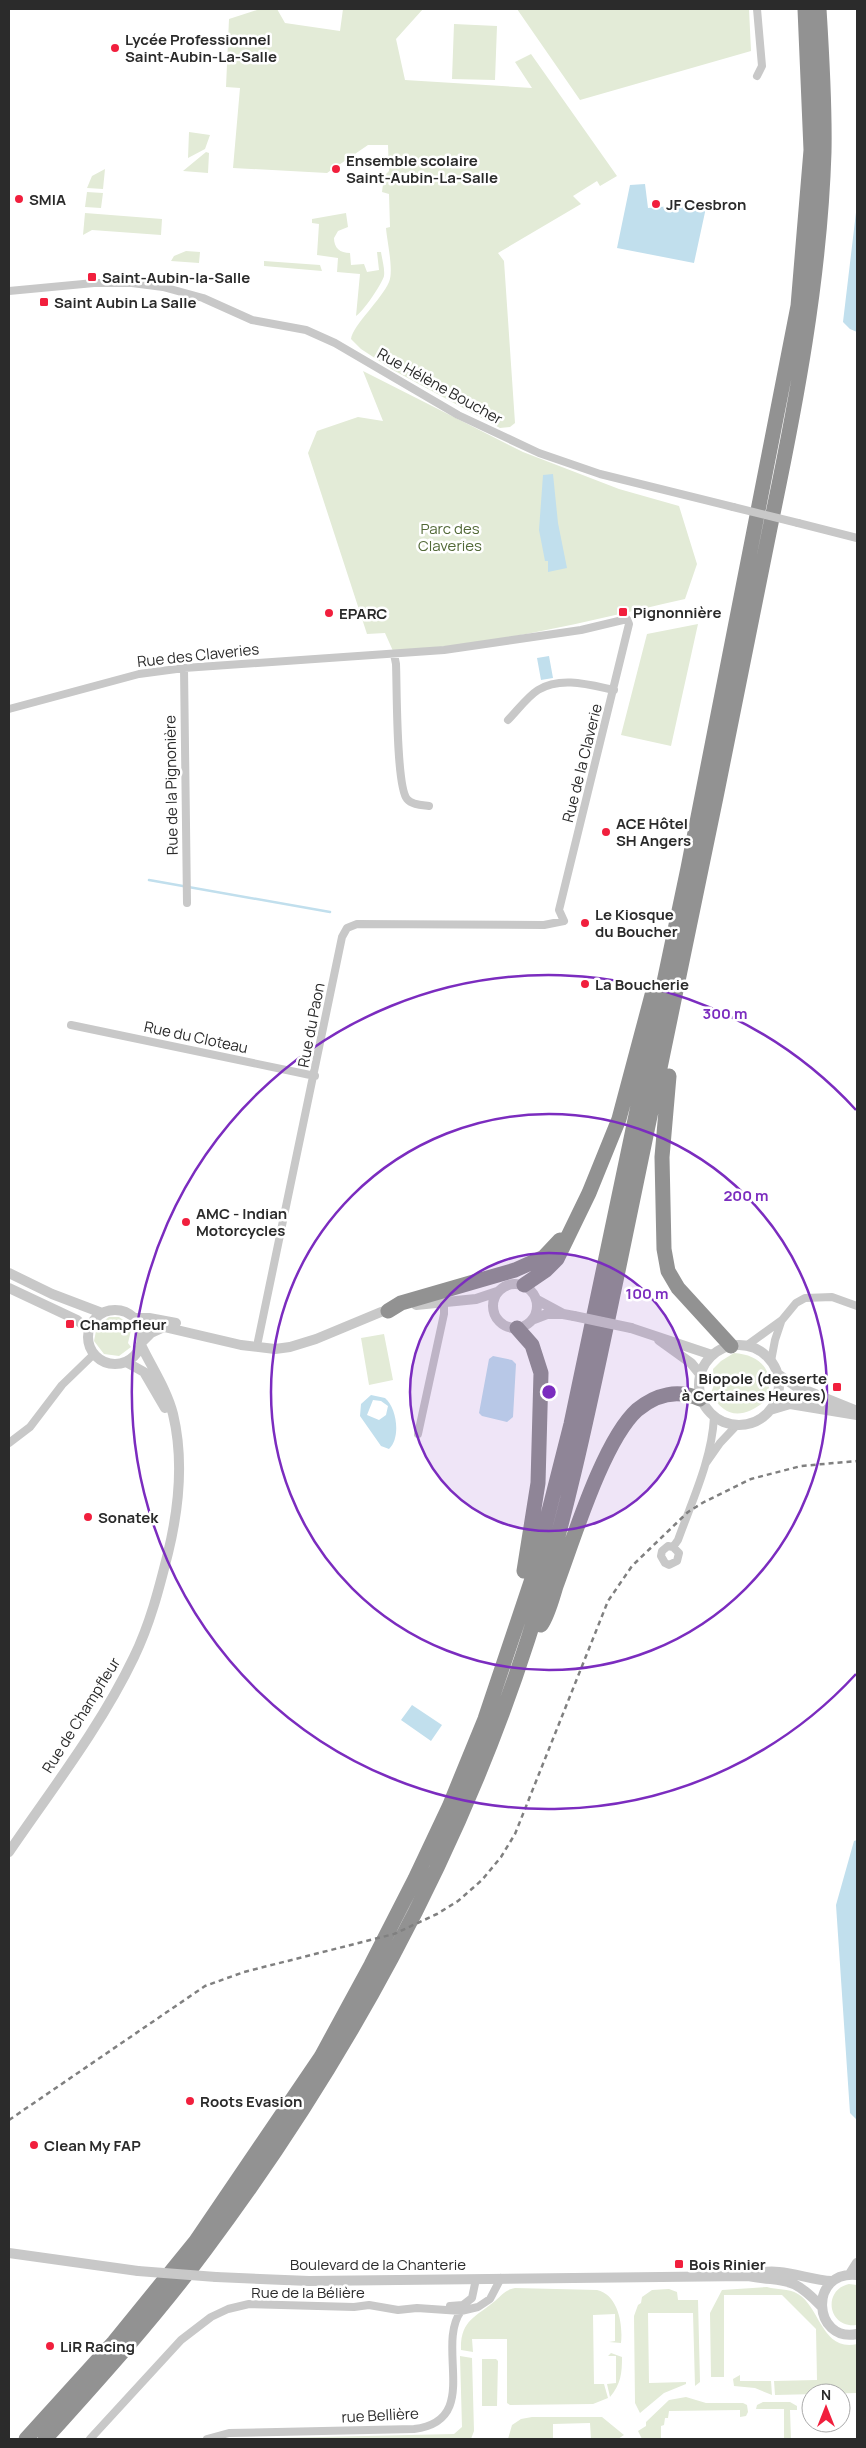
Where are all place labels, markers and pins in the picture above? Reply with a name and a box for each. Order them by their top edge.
place label: Lycée Professionnel Saint-Aubin-La-Salle [125,29,277,67]
marker: Lycée Professionnel Saint-Aubin-La-Salle [109,42,121,54]
place label: Ensemble scolaire Saint-Aubin-La-Salle [346,150,498,188]
marker: Ensemble scolaire Saint-Aubin-La-Salle [330,163,342,175]
place label: SMIA [29,189,66,210]
marker: SMIA [13,193,25,205]
place label: JF Cesbron [666,194,746,215]
marker: JF Cesbron [650,198,662,210]
place label: Saint-Aubin-la-Salle [102,267,250,288]
marker: Saint-Aubin-la-Salle [86,271,98,283]
place label: Saint Aubin La Salle [54,292,196,313]
marker: Saint Aubin La Salle [38,296,50,308]
place label: Pignonnière [633,602,721,623]
place label: EPARC [339,603,387,624]
marker: Pignonnière [617,606,629,618]
marker: EPARC [323,607,335,619]
place label: ACE Hôtel SH Angers [616,813,691,851]
marker: ACE Hôtel SH Angers [600,826,612,838]
place label: Le Kiosque du Boucher [595,904,678,942]
marker: Le Kiosque du Boucher [579,917,591,929]
place label: La Boucherie [595,974,689,995]
marker: La Boucherie [579,978,591,990]
place label: AMC - Indian Motorcycles [196,1203,287,1241]
marker: AMC - Indian Motorcycles [180,1216,192,1228]
place label: Champfleur [80,1314,167,1335]
marker: Champfleur [64,1318,76,1330]
place label: Biopole (desserte à Certaines Heures) [682,1368,827,1406]
marker: Biopole (desserte à Certaines Heures) [831,1381,843,1393]
centre of rings [540,1383,558,1401]
place label: Sonatek [98,1507,159,1528]
marker: Sonatek [82,1511,94,1523]
place label: Roots Evasion [200,2091,302,2112]
marker: Roots Evasion [184,2095,196,2107]
place label: Clean My FAP [44,2135,141,2156]
marker: Clean My FAP [28,2139,40,2151]
place label: Bois Rinier [689,2254,766,2275]
marker: Bois Rinier [673,2258,685,2270]
place label: LiR Racing [60,2336,135,2357]
marker: LiR Racing [44,2340,56,2352]

